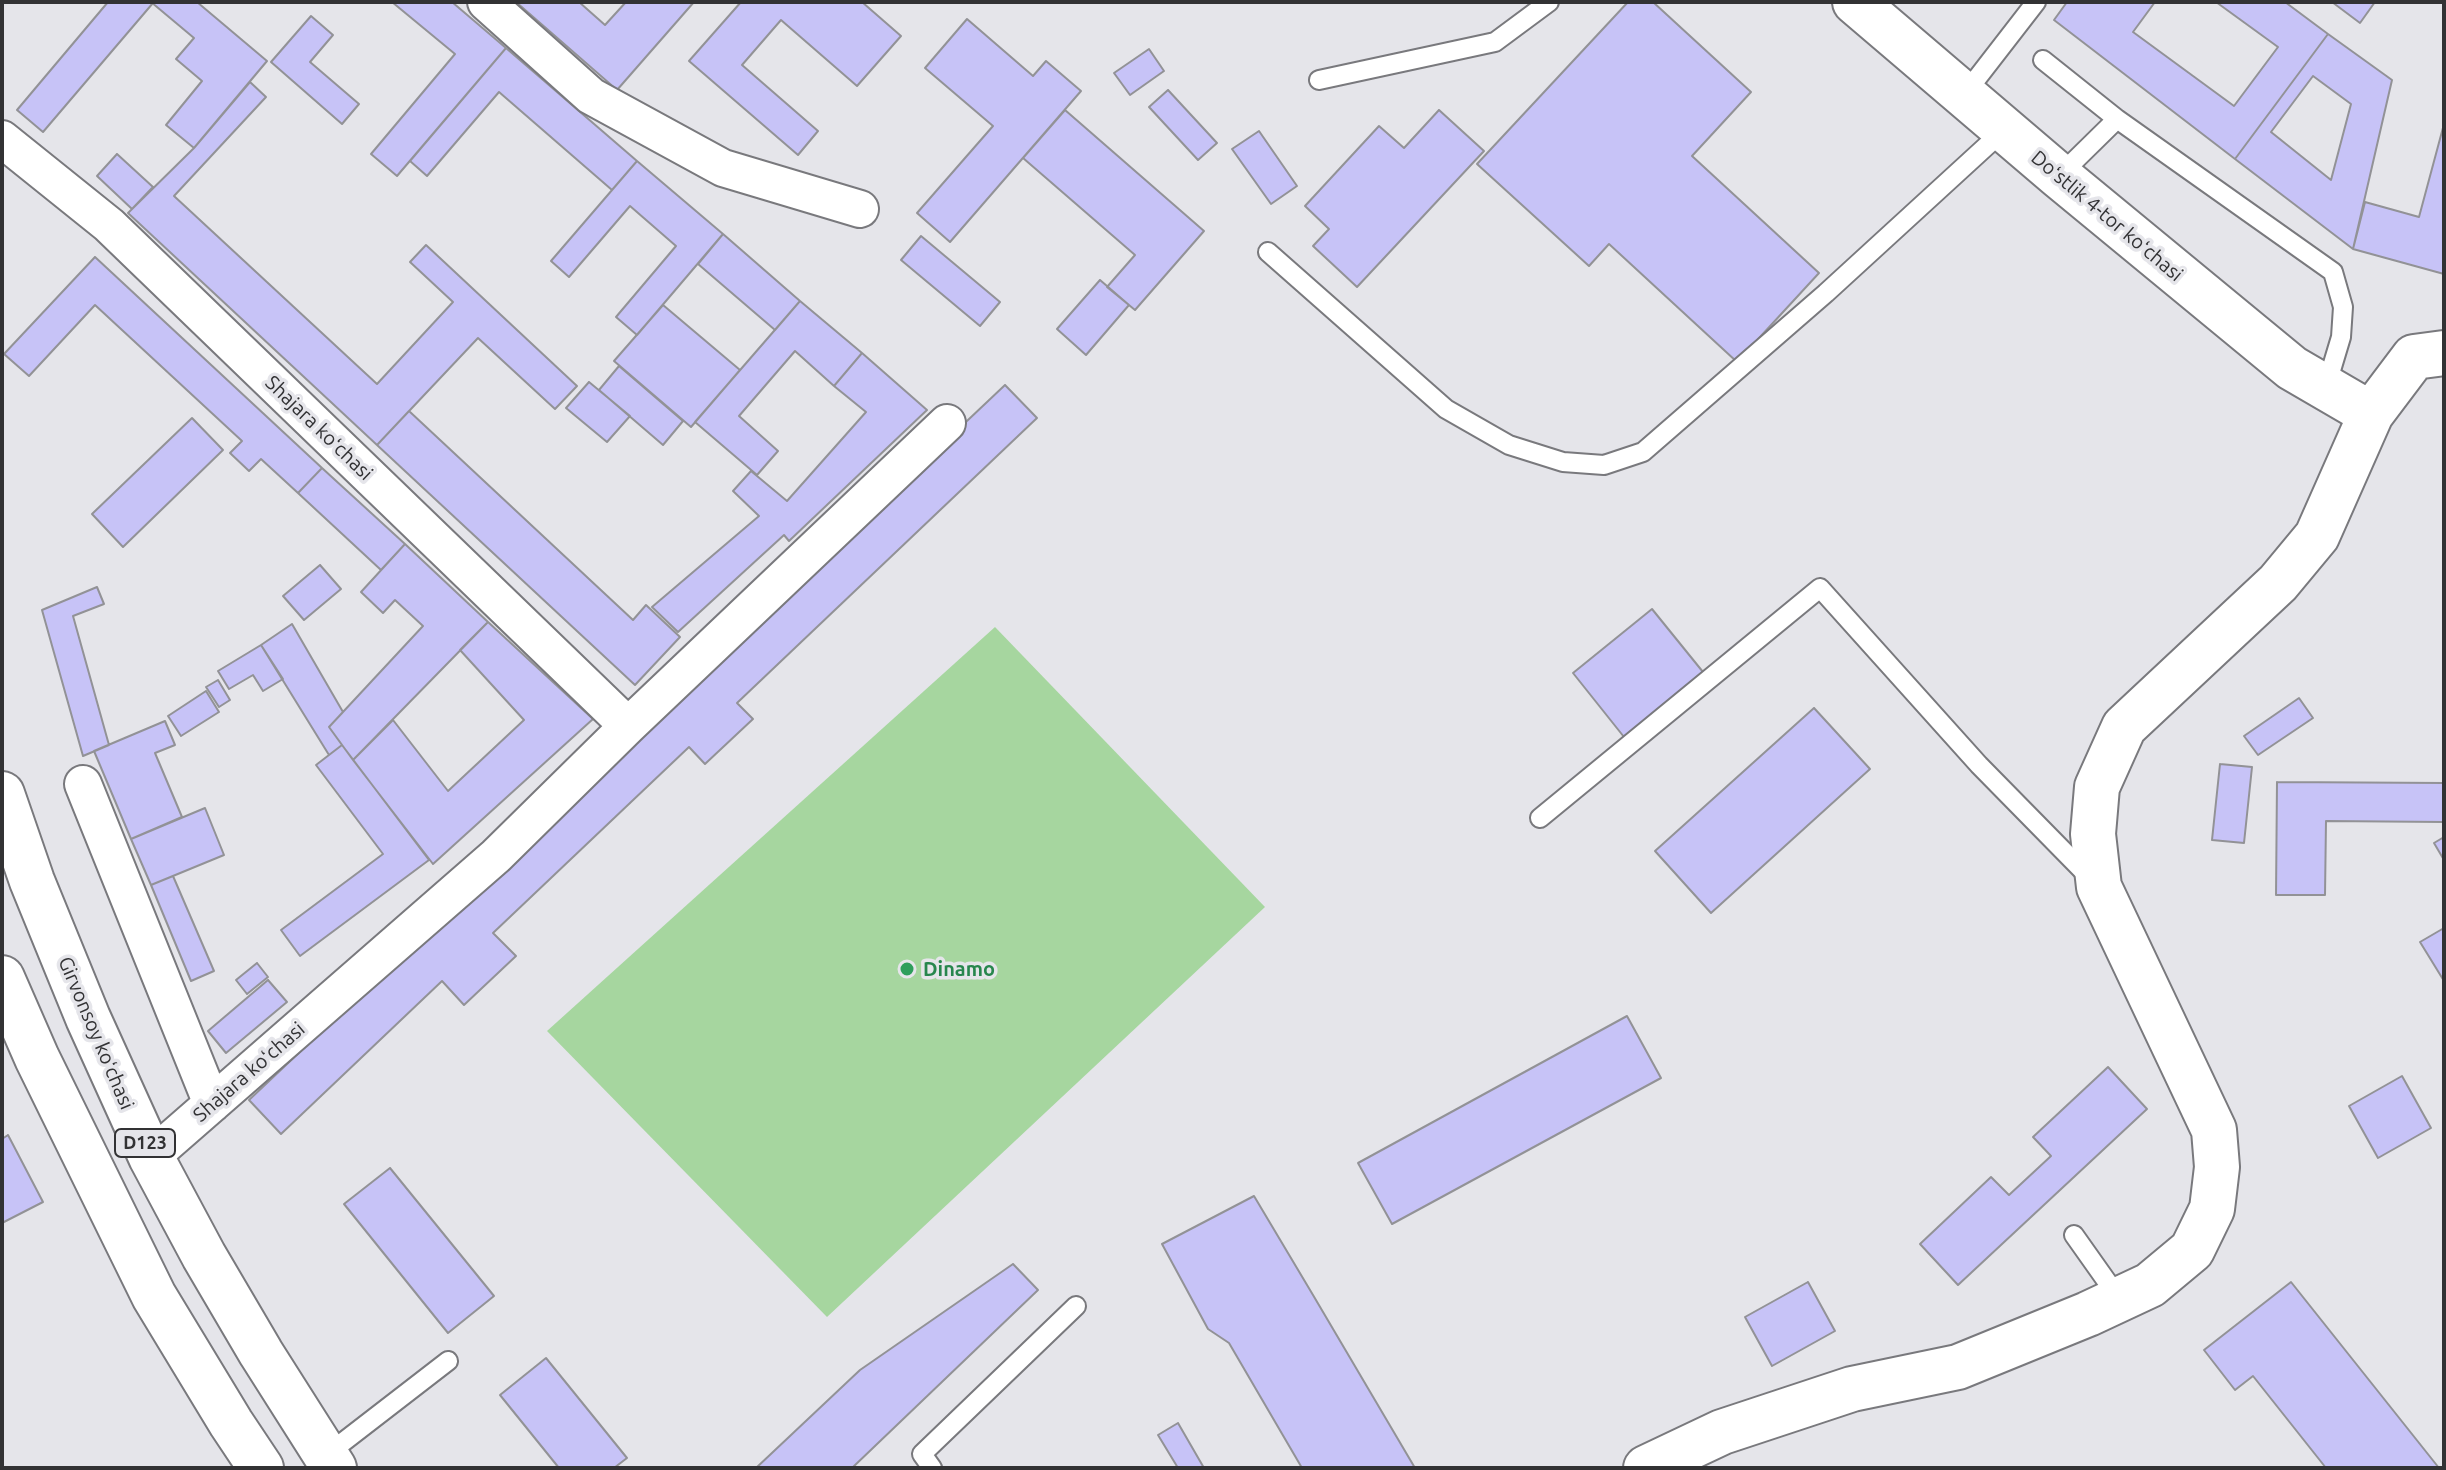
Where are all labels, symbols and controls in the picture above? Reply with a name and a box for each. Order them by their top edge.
street label: Doʻstlik 4-tor koʻchasi [2026,146,2188,286]
street label: Shajara koʻchasi [260,371,378,485]
street label: Girvonsoy koʻchasi [53,953,139,1113]
place label: Dinamo [923,957,995,981]
marker: Dinamo [898,960,916,978]
street label: Shajara koʻchasi [188,1017,310,1127]
road number: D123 [115,1129,175,1157]

